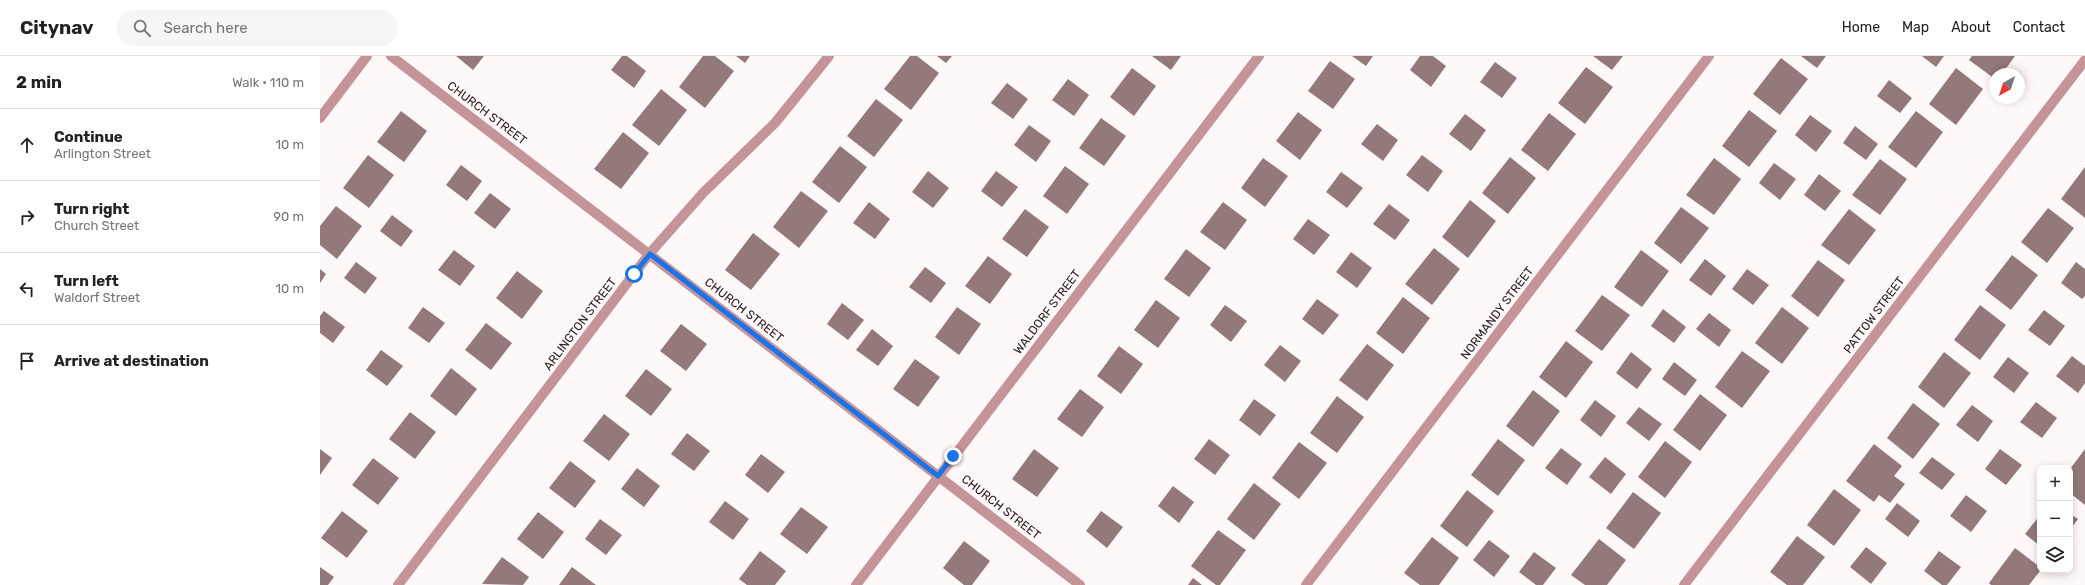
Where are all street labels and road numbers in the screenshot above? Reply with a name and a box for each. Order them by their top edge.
street label: CHURCH STREET [444,79,530,148]
street label: NORMANDY STREET [1458,264,1536,362]
street label: WALDORF STREET [1011,267,1083,357]
street label: PATTOW STREET [1841,274,1907,356]
street label: ARLINGTON STREET [541,275,619,373]
street label: CHURCH STREET [702,275,786,345]
street label: CHURCH STREET [959,472,1043,542]

